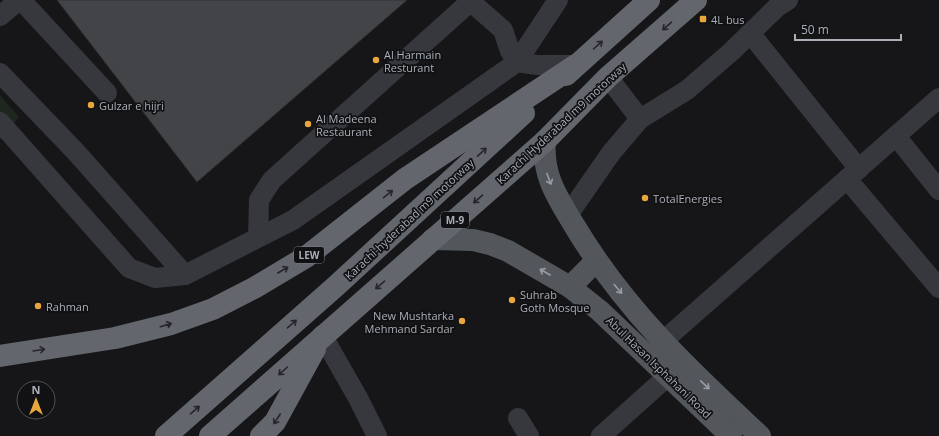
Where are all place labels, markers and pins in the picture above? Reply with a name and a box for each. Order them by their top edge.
place label: 4L bus [711,12,745,27]
marker: 4L bus [698,14,708,24]
place label: Al Harmain Resturant [384,47,441,75]
marker: Al Harmain Resturant [371,55,381,65]
place label: Gulzar e hijri [99,98,164,113]
marker: Gulzar e hijri [86,100,96,110]
place label: Al Madeena Restaurant [316,111,377,139]
marker: Al Madeena Restaurant [303,119,313,129]
place label: TotalEnergies [653,191,722,206]
marker: TotalEnergies [640,193,650,203]
place label: Suhrab Goth Mosque [520,287,590,315]
marker: Suhrab Goth Mosque [507,295,517,305]
place label: Rahman [46,299,89,314]
marker: Rahman [33,301,43,311]
place label: New Mushtarka Mehmand Sardar [365,308,454,336]
marker: New Mushtarka Mehmand Sardar [457,316,467,326]

